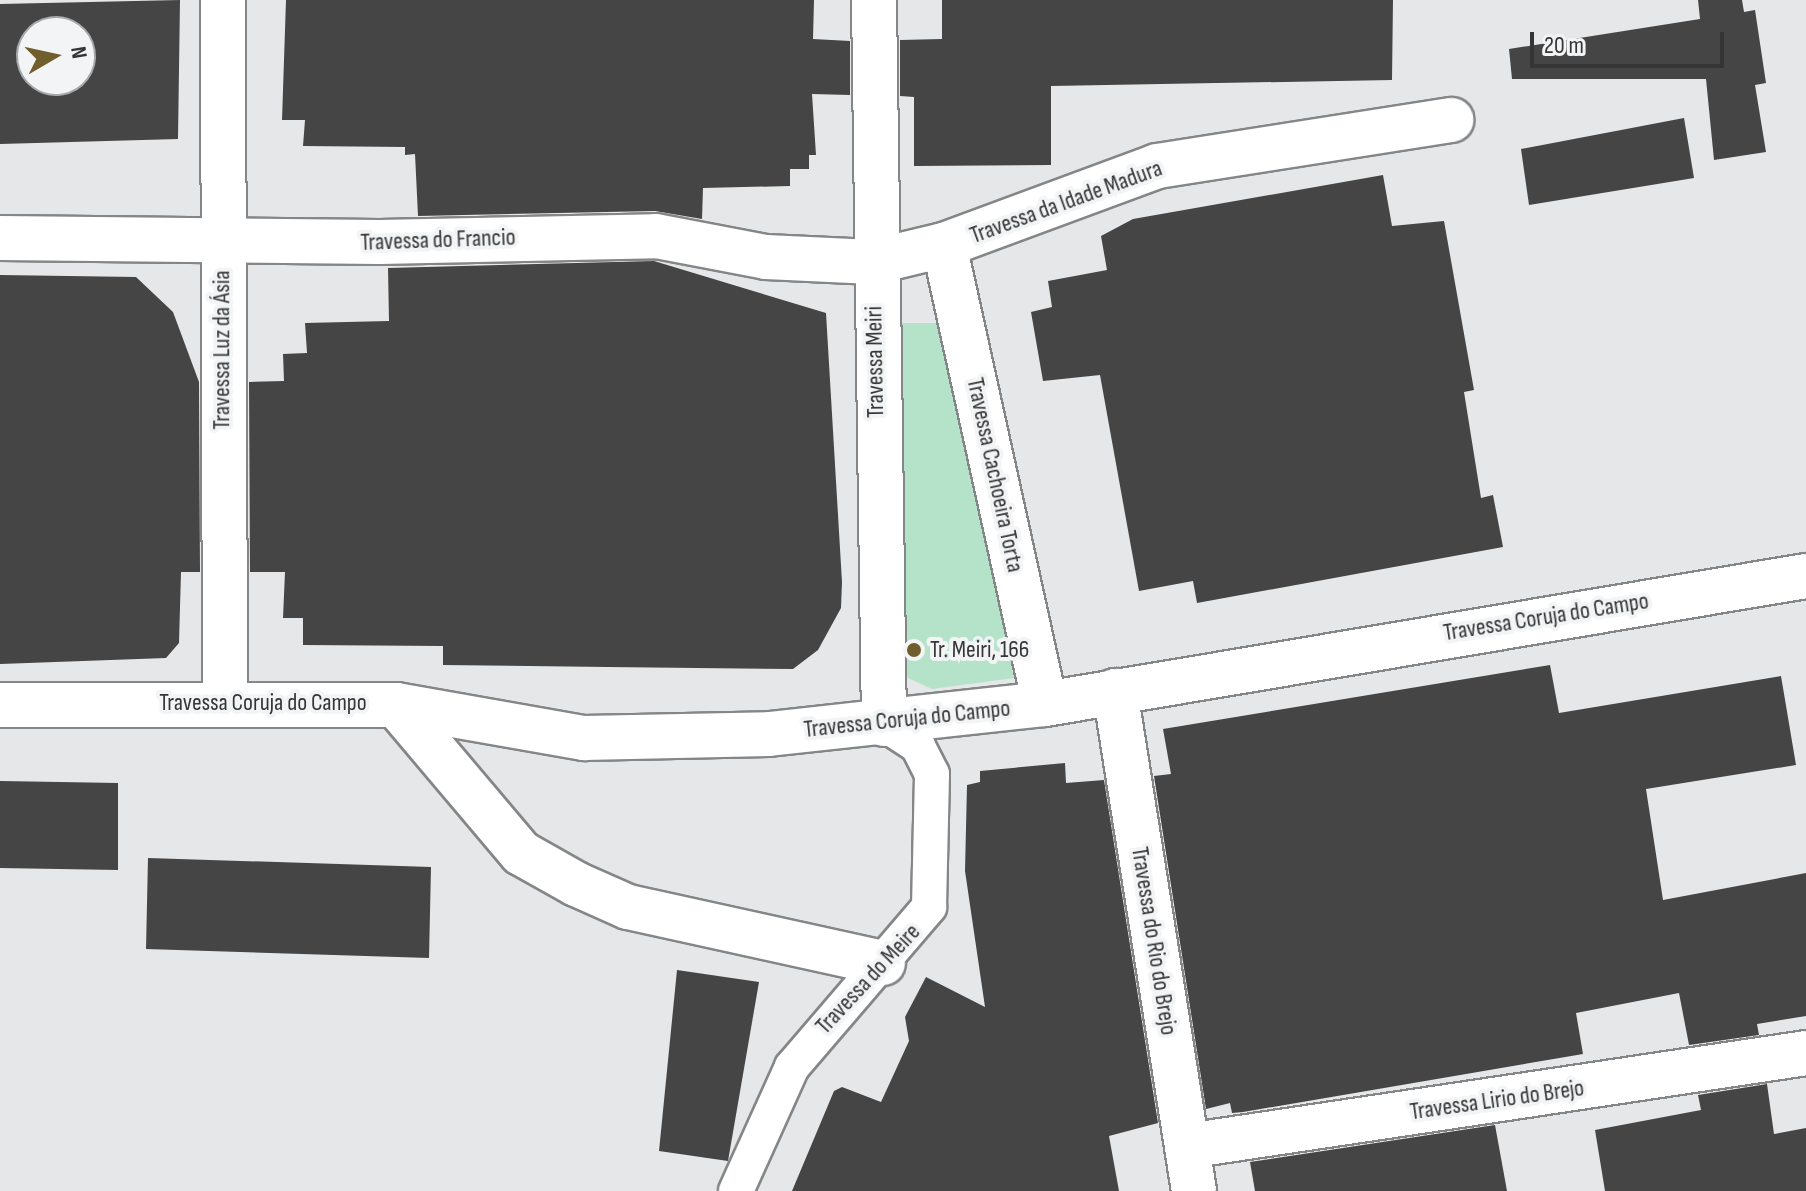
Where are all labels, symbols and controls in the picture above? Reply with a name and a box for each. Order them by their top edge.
north arrow [16,16,96,96]
scale bar [1534,16,1728,66]
text: 20 m [1544,31,1584,60]
text: N [64,45,92,60]
street label: Travessa da Idade Madura [966,154,1166,250]
street label: Travessa do Francio [360,223,516,257]
street label: Travessa Luz da Ásia [208,270,236,430]
street label: Travessa Meiri [860,306,890,418]
street label: Travessa Cachoeira Torta [960,375,1030,575]
street label: Travessa Coruja do Campo [1441,587,1651,647]
place label: Tr. Meiri, 166 [930,636,1029,664]
marker: Tr. Meiri, 166 [905,641,923,659]
street label: Travessa Coruja do Campo [159,689,367,717]
street label: Travessa Coruja do Campo [802,694,1012,744]
street label: Travessa do Rio do Brejo [1125,845,1183,1037]
street label: Travessa do Meire [810,918,926,1040]
street label: Travessa Lirio do Brejo [1408,1074,1586,1126]

